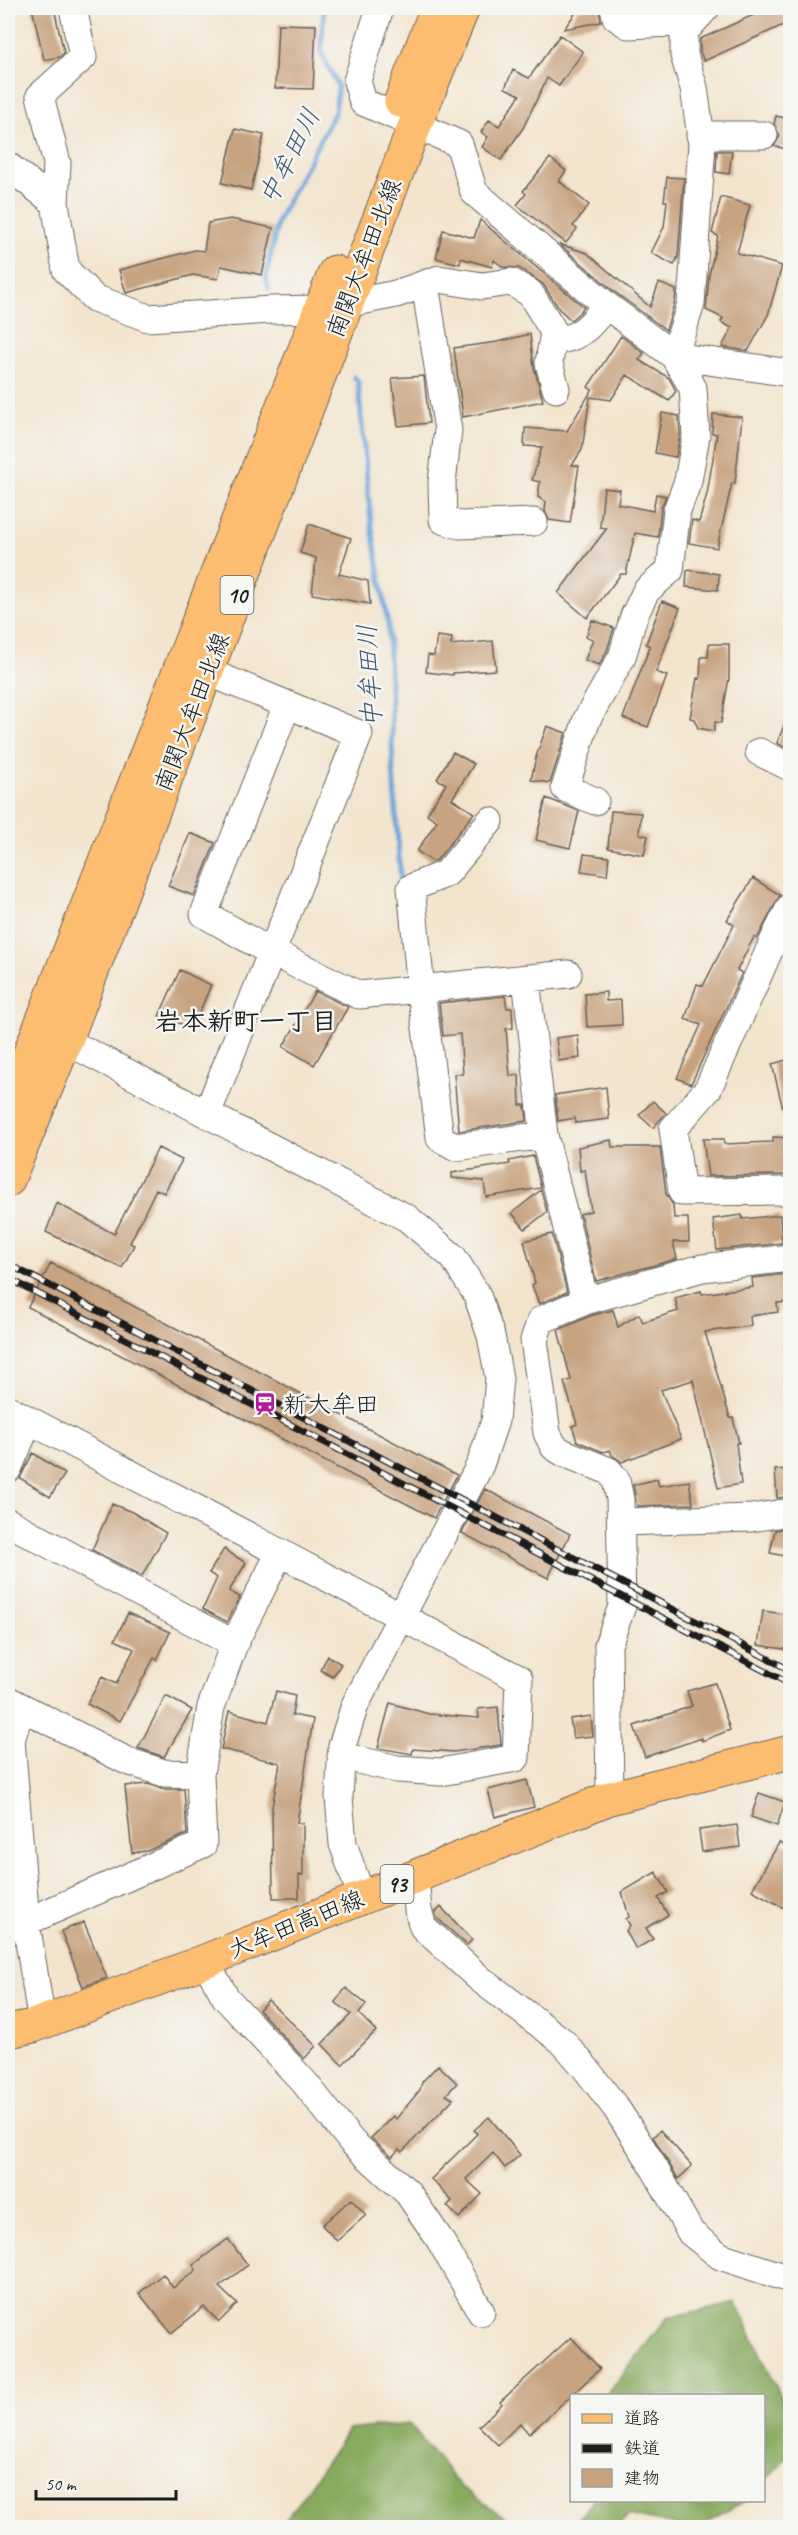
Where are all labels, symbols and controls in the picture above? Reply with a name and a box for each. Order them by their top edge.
water label: 中牟田川 [251,102,328,210]
street label: 南関大牟田北線 [320,174,408,342]
road number: 10 [220,576,254,614]
water label: 中牟田川 [350,623,389,729]
street label: 南関大牟田北線 [148,628,236,796]
district label: 岩本新町一丁目 [155,1005,337,1038]
place label: 新大牟田 [283,1389,379,1419]
station icon: 新大牟田 [252,1391,278,1417]
road number: 93 [380,1865,414,1903]
street label: 大牟田高田線 [224,1883,368,1965]
legend [570,2394,765,2502]
text: 道路 [624,2407,660,2429]
text: 鉄道 [624,2437,660,2459]
scale bar [36,2463,176,2501]
text: 建物 [624,2467,660,2489]
text: 50 m [45,2473,78,2495]

